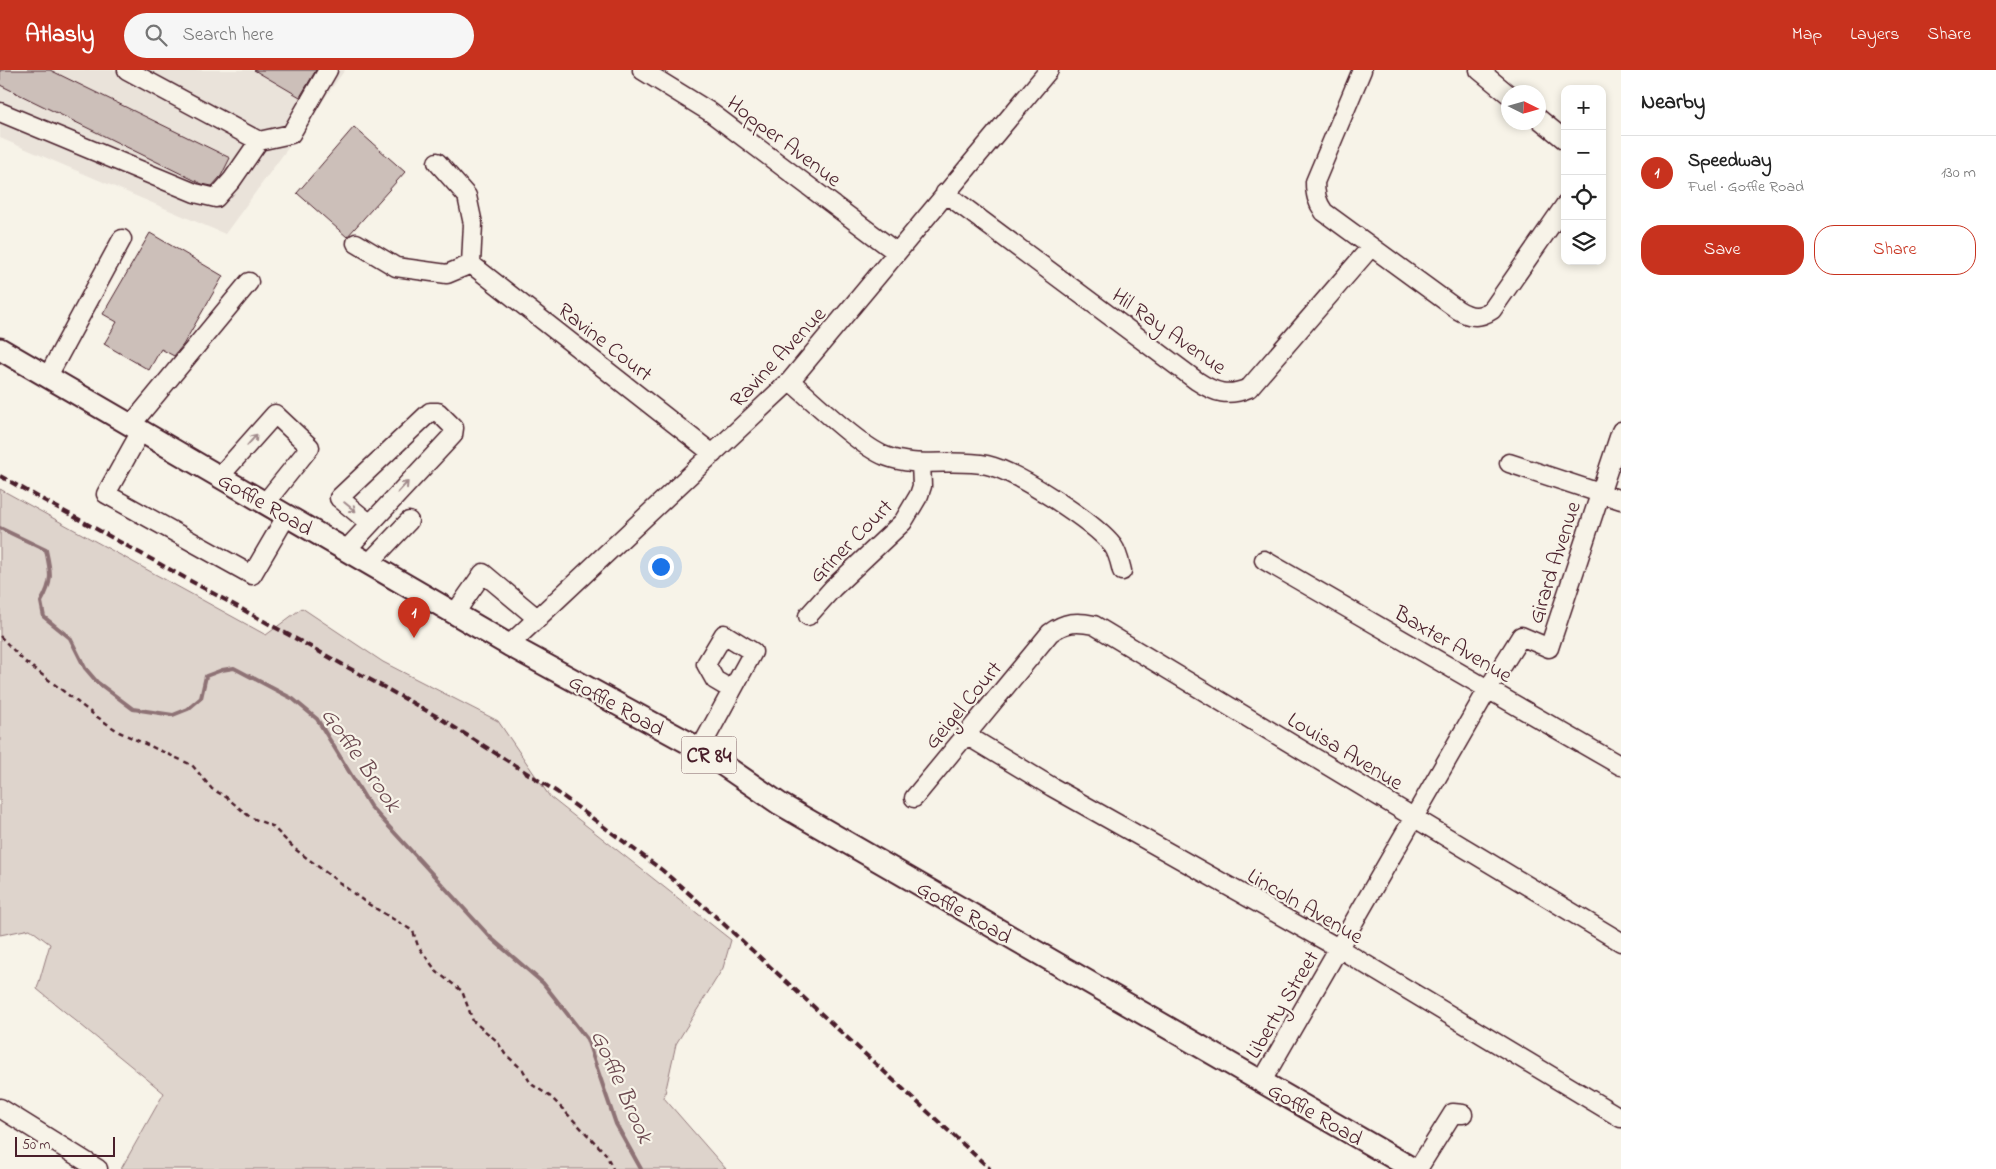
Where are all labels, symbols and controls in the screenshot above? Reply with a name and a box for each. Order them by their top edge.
search box [124,13,474,58]
text: Atlasly [25,18,94,53]
icon: search [142,21,170,49]
text: Search here [182,22,273,49]
text: Map [1792,22,1822,48]
text: Layers [1850,22,1900,48]
text: Share [1928,22,1971,48]
north arrow [1501,85,1546,130]
map controls [1561,85,1606,265]
button: + [1561,85,1606,130]
text: Nearby [1641,88,1705,118]
street label: Hopper Avenue [719,89,847,196]
button: − [1561,130,1606,175]
text: Speedway [1688,148,1772,175]
text: 1 [1654,161,1660,185]
text: 130 m [1941,161,1976,185]
button: locate [1561,175,1606,220]
text: Fuel · Goffle Road [1688,175,1804,199]
button: layers [1561,220,1606,265]
button: Save [1641,225,1804,275]
button: Share [1814,225,1976,275]
street label: Hil Ray Avenue [1104,281,1232,385]
street label: Ravine Court [550,296,659,391]
street label: Ravine Avenue [724,300,835,416]
one-way arrow [246,433,258,446]
street label: Goffle Road [211,465,318,546]
one-way arrow [397,481,409,494]
street label: Griner Court [803,492,902,592]
street label: Girard Avenue [1521,497,1591,628]
one-way arrow [343,501,356,512]
your location [648,554,674,580]
pin: 1 [398,597,430,638]
street label: Baxter Avenue [1387,598,1518,692]
street label: Geigel Court [918,654,1012,758]
street label: Goffle Road [562,667,669,746]
water label: Goffle Brook [311,701,410,821]
street label: Louisa Avenue [1280,705,1409,800]
road number: CR 84 [682,736,736,774]
street label: Lincoln Avenue [1240,861,1369,954]
street label: Goffle Road [910,873,1017,954]
street label: Liberty Street [1239,945,1330,1066]
water label: Goffle Brook [580,1025,662,1151]
street label: Goffle Road [1261,1075,1368,1156]
scale bar [15,1134,115,1157]
text: 50 m [22,1135,50,1156]

